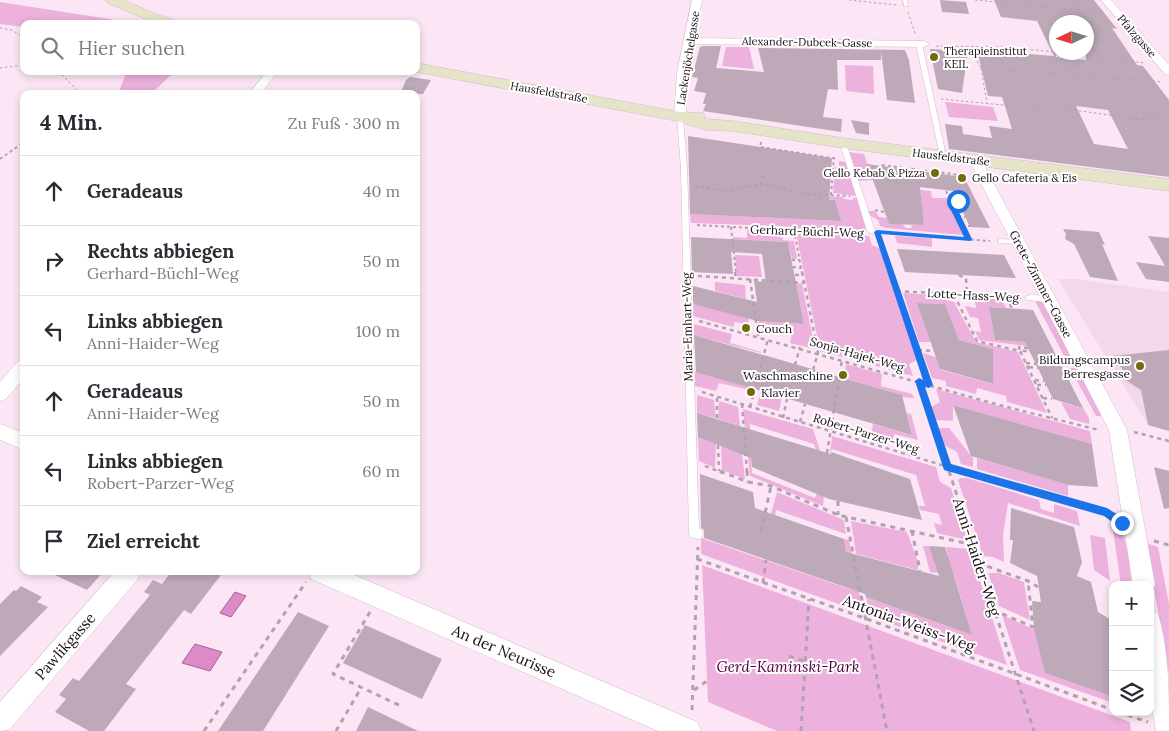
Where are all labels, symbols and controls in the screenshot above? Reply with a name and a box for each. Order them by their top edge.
street label: Lackenjöchelgasse [674,10,702,106]
street label: Pfalzgasse [1114,12,1160,60]
north arrow [1049,15,1094,60]
search box [20,20,420,75]
icon: search [38,34,66,62]
street label: Alexander-Dubcek-Gasse [741,34,872,50]
text: Hier suchen [78,36,185,60]
place label: Therapieinstitut KEIL [944,44,1028,71]
marker: Therapieinstitut KEIL [928,51,940,63]
street label: Hausfeldstraße [509,78,589,106]
text: 4 Min. [40,109,102,136]
text: Zu Fuß · 300 m [288,113,400,133]
street label: Hausfeldstraße [911,145,991,169]
place label: Gello Kebab & Pizza [824,166,925,180]
marker: Gello Kebab & Pizza [929,167,941,179]
place label: Gello Cafeteria & Eis [972,171,1077,185]
marker: Gello Cafeteria & Eis [956,172,968,184]
icon: ahead [40,177,68,205]
text: Geradeaus [87,179,183,203]
text: 40 m [363,181,400,201]
route start [947,190,970,213]
street label: Gerhard-Büchl-Weg [750,222,864,240]
street label: Grete-Zimmer-Gasse [1006,228,1076,341]
text: Rechts abbiegen [87,239,234,263]
icon: right [40,247,68,275]
text: 50 m [363,251,400,271]
text: Gerhard-Büchl-Weg [87,263,239,283]
street label: Maria-Emhart-Weg [679,272,695,382]
street label: Lotte-Hass-Weg [927,285,1020,305]
text: Links abbiegen [87,309,223,333]
icon: left [40,317,68,345]
text: 100 m [356,321,400,341]
place label: Couch [756,321,792,336]
marker: Couch [740,322,752,334]
text: Anni-Haider-Weg [87,333,219,353]
street label: Sonja-Hajek-Weg [808,333,906,375]
place label: Bildungscampus Berresgasse [1039,352,1130,381]
marker: Bildungscampus Berresgasse [1134,360,1146,372]
place label: Waschmaschine [743,368,833,383]
marker: Waschmaschine [837,369,849,381]
text: Geradeaus [87,379,183,403]
place label: Klavier [761,385,800,400]
marker: Klavier [745,386,757,398]
icon: ahead [40,387,68,415]
text: 50 m [363,391,400,411]
text: Anni-Haider-Weg [87,403,219,423]
street label: Robert-Parzer-Weg [811,410,921,456]
text: Links abbiegen [87,449,223,473]
icon: left [40,457,68,485]
text: 60 m [362,461,400,481]
text: Robert-Parzer-Weg [87,473,234,493]
street label: Anni-Haider-Weg [949,494,1005,619]
route end [1111,512,1134,535]
icon: arrive [40,527,68,555]
text: Ziel erreicht [87,529,200,553]
map controls [1109,581,1154,716]
button: + [1109,581,1154,626]
street label: Antonia-Weiss-Weg [839,590,978,656]
street label: Pawlikgasse [31,608,99,684]
street label: An der Neurisse [448,620,559,681]
button: − [1109,626,1154,671]
park label: Gerd-Kaminski-Park [716,657,860,676]
button: layers [1109,671,1154,716]

